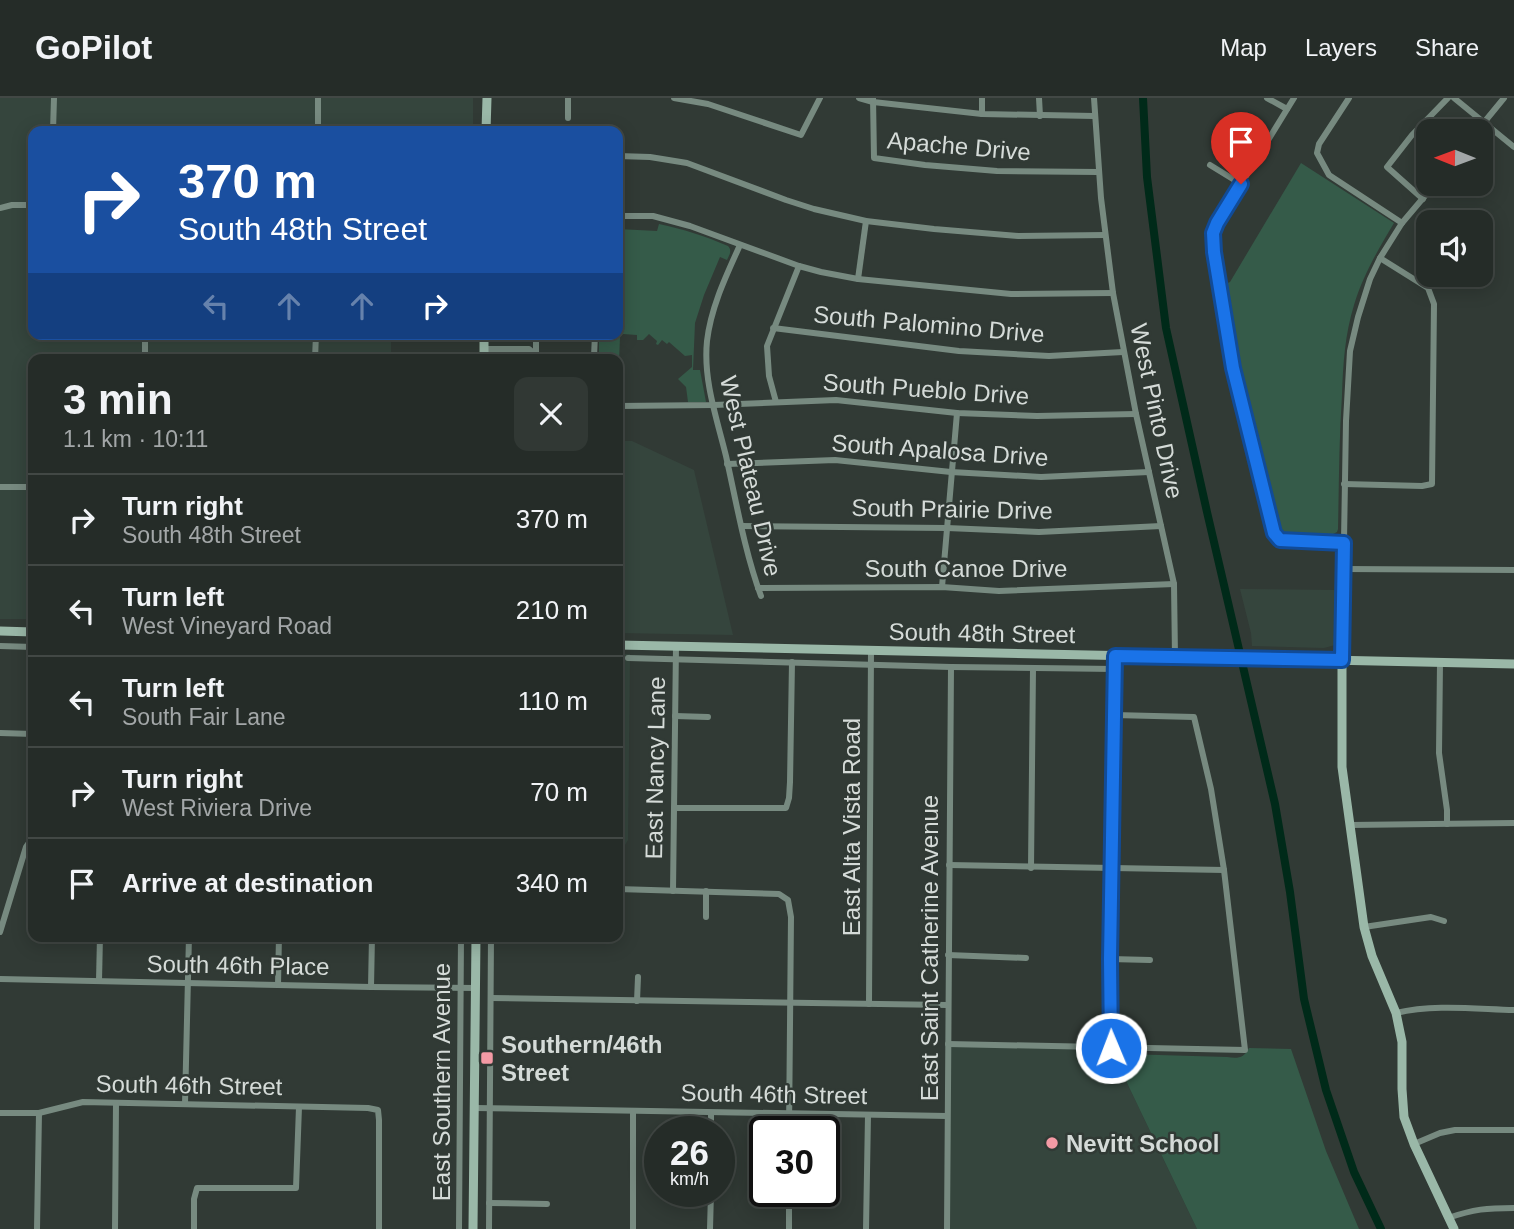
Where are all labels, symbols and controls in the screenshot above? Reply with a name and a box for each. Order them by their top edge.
text: GoPilot [35,29,152,66]
text: Map [1220,34,1267,61]
text: Layers [1305,34,1377,61]
text: Share [1415,34,1479,61]
pin [1211,112,1271,184]
north arrow [1416,119,1493,196]
map controls [1416,119,1493,287]
icon: arrive [1222,123,1260,161]
street label: Apache Drive [886,126,1032,166]
icon: right [63,154,154,245]
text: 370 m [178,154,317,208]
button: sound [1416,210,1493,287]
text: South 48th Street [178,211,427,247]
icon: left [197,287,235,325]
icon: ahead [270,287,308,325]
icon: ahead [343,287,381,325]
icon: right [416,287,454,325]
street label: South Palomino Drive [812,300,1046,348]
street label: West Pinto Drive [1125,321,1189,501]
street label: South Pueblo Drive [822,368,1030,410]
street label: West Plateau Drive [715,373,787,579]
text: 3 min [63,376,173,423]
button: close [514,377,588,451]
text: 1.1 km · 10:11 [63,426,208,452]
street label: South Apalosa Drive [831,429,1049,471]
text: Turn right [122,491,243,521]
street label: South Prairie Drive [851,494,1053,524]
icon: right [63,501,101,539]
text: 370 m [516,504,588,534]
text: South 48th Street [122,522,301,548]
street label: South Canoe Drive [865,555,1067,582]
text: Turn left [122,582,224,612]
icon: left [63,592,101,630]
text: 210 m [516,595,588,625]
text: West Vineyard Road [122,613,332,639]
street label: South 48th Street [888,618,1076,648]
text: Turn left [122,673,224,703]
street label: East Nancy Lane [640,676,670,860]
icon: left [63,683,101,721]
text: 110 m [518,686,588,716]
text: South Fair Lane [122,704,286,730]
street label: East Alta Vista Road [838,718,865,936]
text: Turn right [122,764,243,794]
icon: right [63,774,101,812]
text: 70 m [530,777,588,807]
text: West Riviera Drive [122,795,312,821]
street label: East Saint Catherine Avenue [916,795,943,1101]
icon: arrive [63,865,101,903]
text: Arrive at destination [122,868,373,898]
text: 340 m [516,868,588,898]
street label: South 46th Place [146,950,330,980]
street label: East Southern Avenue [428,963,455,1201]
position arrow [1074,1011,1148,1085]
place label: Southern/46th Street [501,1031,662,1086]
marker: Southern/46th Street [479,1050,495,1066]
street label: South 46th Street [95,1070,283,1100]
street label: South 46th Street [680,1079,868,1109]
speed limit sign: 30 [749,1116,840,1207]
place label: Nevitt School [1066,1130,1219,1157]
text: 26 [670,1133,709,1172]
marker: Nevitt School [1044,1135,1060,1151]
text: km/h [670,1169,709,1189]

